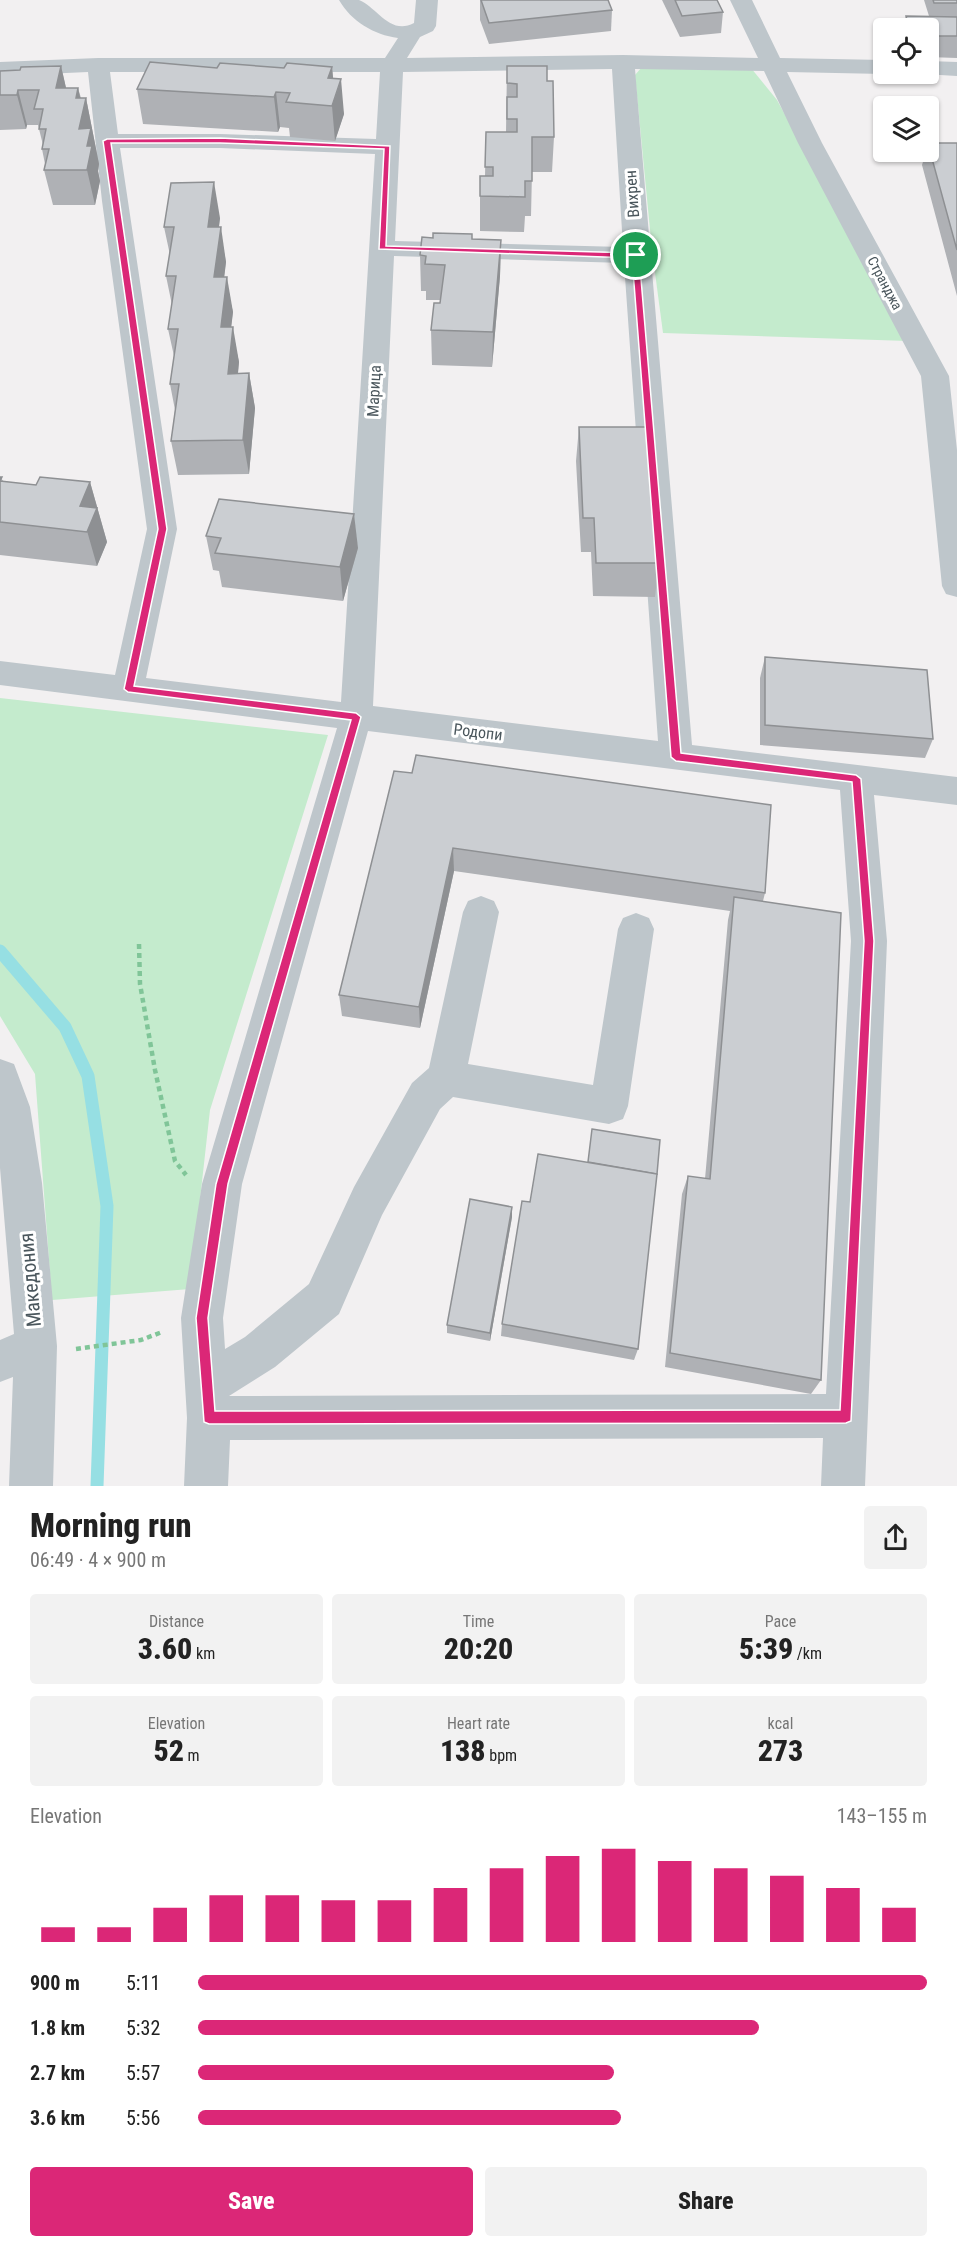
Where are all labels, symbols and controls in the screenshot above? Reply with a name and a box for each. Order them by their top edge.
map controls [873,18,939,162]
button: locate [873,18,939,84]
button: layers [873,96,939,162]
street label: Вихрен [621,170,643,218]
pin [610,229,661,280]
icon: arrive [619,238,652,271]
street label: Странджа [864,254,906,312]
street label: Марица [363,365,385,417]
street label: Родопи [452,720,504,744]
street label: Македония [14,1232,46,1328]
text: Morning run [30,1506,192,1545]
button: share [864,1506,927,1569]
text: 06:49 · 4 × 900 m [30,1548,166,1572]
text: Distance [149,1612,204,1631]
text: Time [463,1612,494,1631]
text: Pace [765,1612,796,1631]
text: 3.60 [138,1631,192,1666]
text: 20:20 [444,1631,513,1666]
text: 5:39 [739,1631,793,1666]
text: km [192,1644,215,1663]
text: /km [793,1644,822,1663]
text: Elevation [148,1714,205,1733]
text: Heart rate [447,1714,510,1733]
text: kcal [768,1714,793,1733]
text: 52 [153,1733,184,1768]
text: 138 [440,1733,486,1768]
text: 273 [758,1733,803,1768]
text: m [184,1746,200,1765]
text: bpm [486,1746,517,1765]
text: Elevation [30,1804,102,1828]
text: 143–155 m [837,1804,927,1828]
text: 900 m [30,1971,80,1995]
text: 5:11 [126,1971,160,1995]
text: 1.8 km [30,2016,85,2040]
text: 5:32 [126,2016,160,2040]
text: 2.7 km [30,2061,85,2085]
text: 5:57 [126,2061,160,2085]
text: 3.6 km [30,2106,85,2130]
text: 5:56 [126,2106,160,2130]
button: Save [30,2167,473,2236]
button: Share [485,2167,927,2236]

